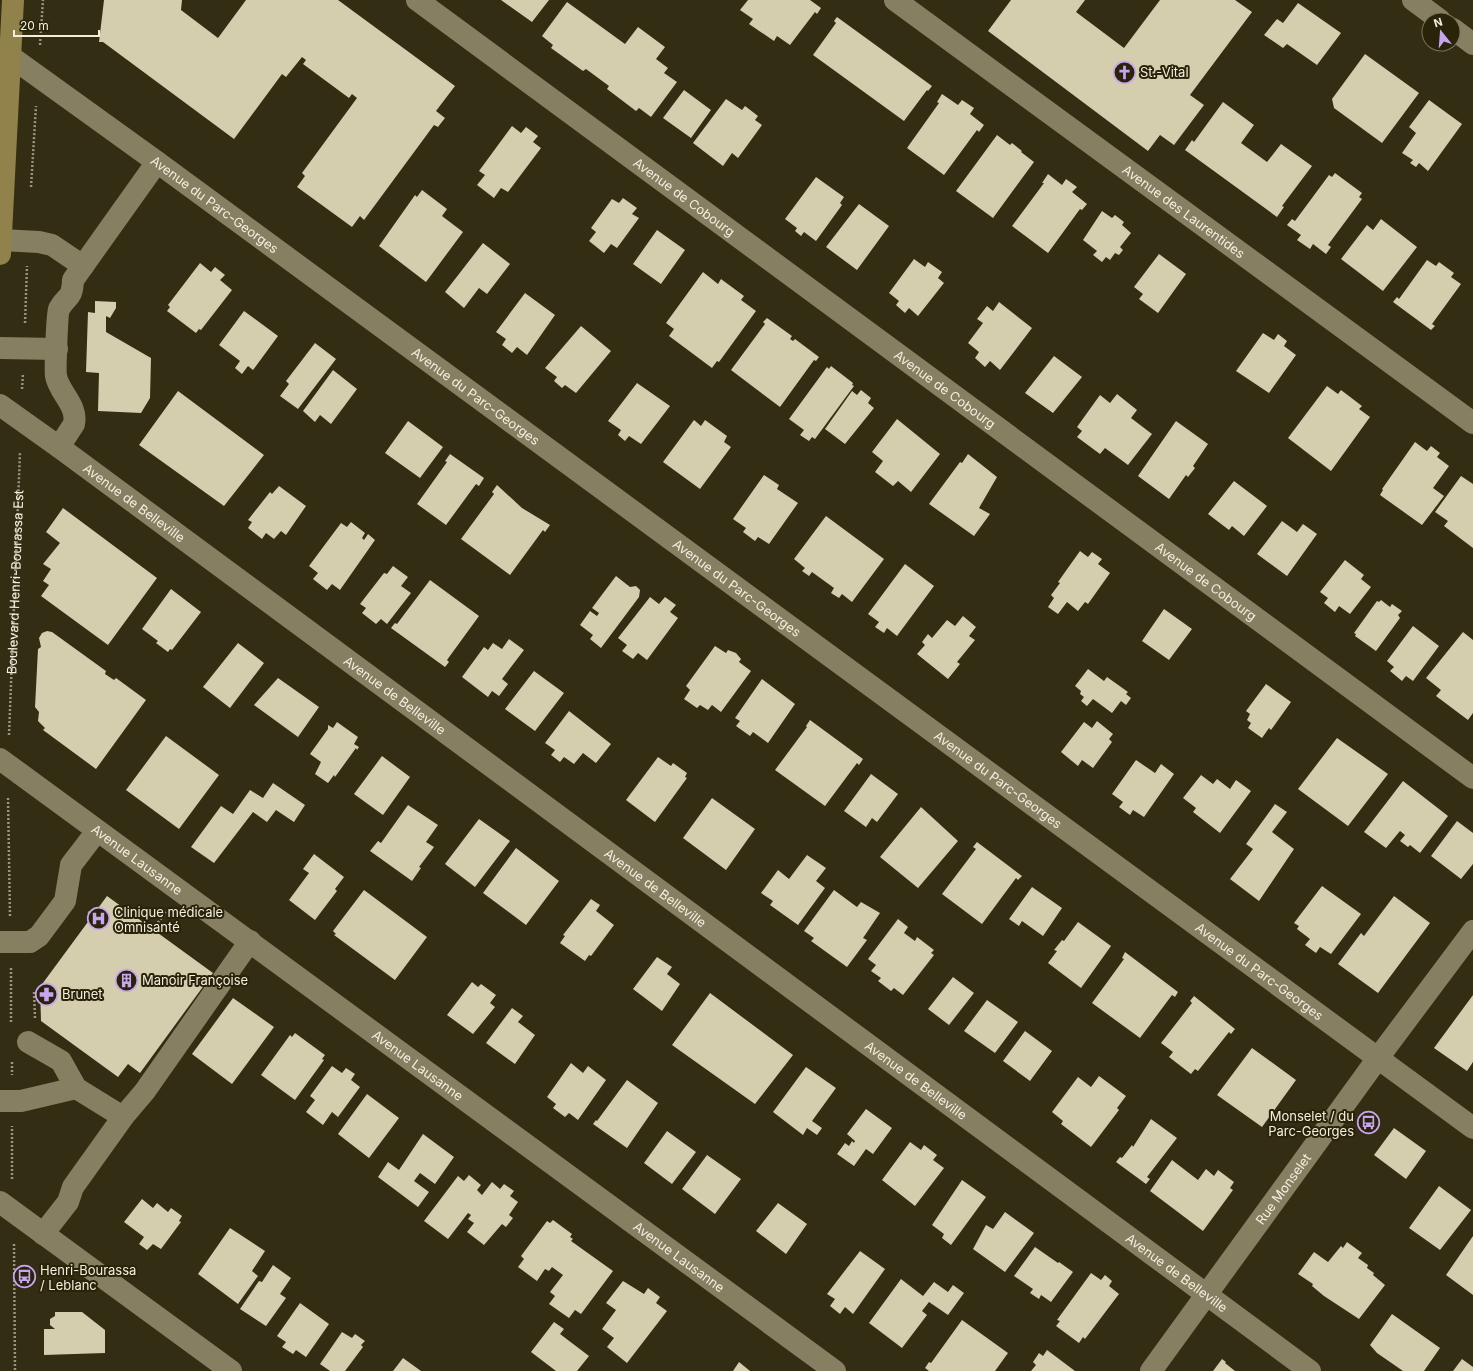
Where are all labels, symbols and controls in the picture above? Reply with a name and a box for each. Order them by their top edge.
scale bar [14,12,99,38]
north arrow [1421,12,1461,52]
text: N [1432,15,1444,30]
text: 20 m [20,18,49,33]
church icon: St.-Vital [1112,59,1138,85]
place label: St.-Vital [1140,64,1189,80]
street label: Avenue du Parc-Georges [148,152,282,257]
street label: Avenue de Cobourg [630,154,738,240]
street label: Avenue des Laurentides [1120,161,1248,262]
street label: Avenue du Parc-Georges [409,344,543,448]
street label: Avenue de Cobourg [891,346,999,432]
street label: Avenue de Belleville [80,460,188,545]
street label: Boulevard Henri-Bourassa Est [3,490,27,675]
street label: Avenue du Parc-Georges [670,536,804,640]
street label: Avenue de Cobourg [1152,539,1260,624]
street label: Avenue de Belleville [341,652,449,738]
street label: Avenue du Parc-Georges [931,727,1065,832]
street label: Avenue Lausanne [88,821,186,898]
street label: Avenue de Belleville [601,845,710,930]
place label: Clinique médicale Omnisanté [114,904,223,935]
hospital icon: Clinique médicale Omnisanté [85,906,111,932]
street label: Avenue du Parc-Georges [1192,919,1327,1024]
building icon: Manoir Françoise [114,967,140,993]
place label: Manoir Françoise [142,972,248,988]
pharmacy icon: Brunet [34,981,60,1007]
place label: Brunet [62,986,103,1002]
street label: Avenue Lausanne [369,1027,466,1104]
street label: Avenue de Belleville [862,1037,970,1123]
place label: Monselet / du Parc-Georges [1268,1108,1354,1139]
bus stop icon: Monselet / du Parc-Georges [1356,1110,1382,1136]
street label: Rue Monselet [1252,1150,1314,1228]
street label: Avenue Lausanne [630,1218,728,1295]
street label: Avenue de Belleville [1123,1230,1231,1315]
place label: Henri-Bourassa / Leblanc [40,1262,136,1293]
bus stop icon: Henri-Bourassa / Leblanc [11,1264,37,1290]

